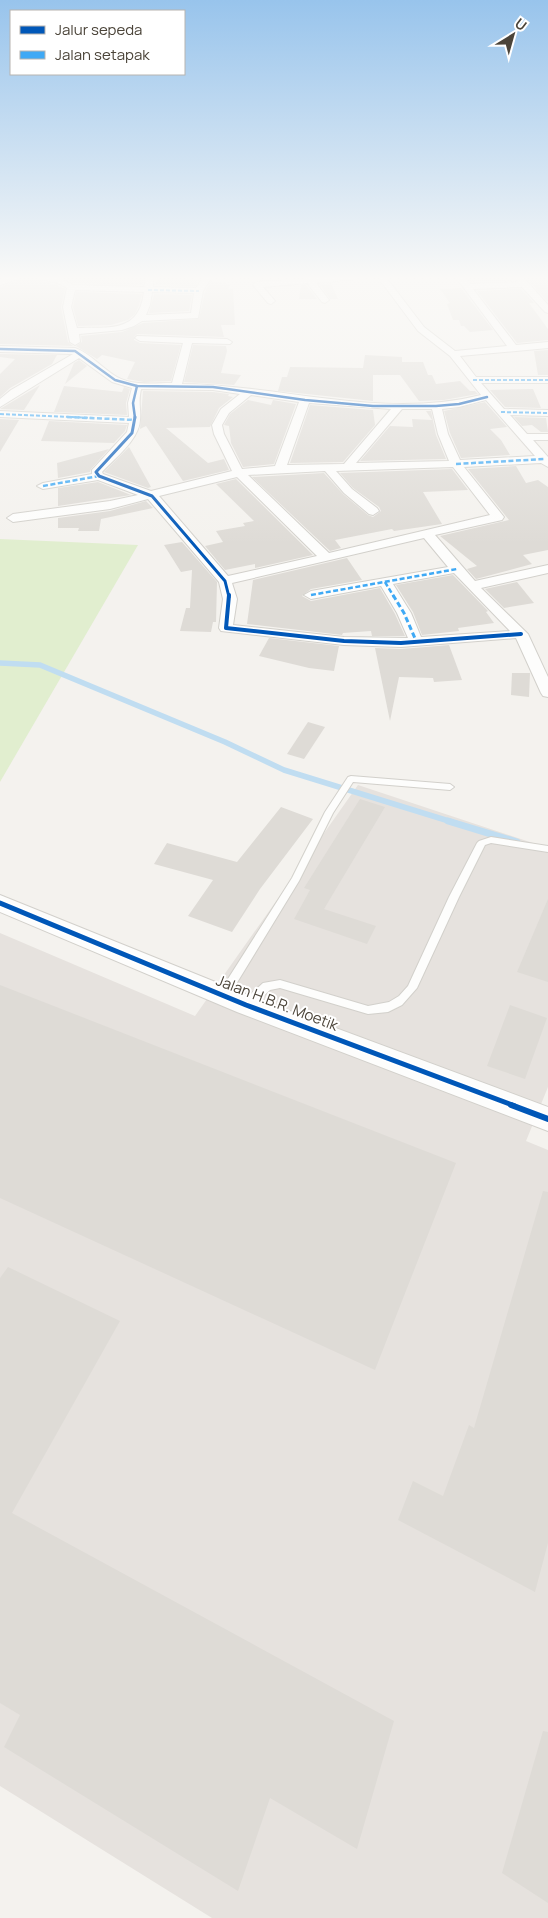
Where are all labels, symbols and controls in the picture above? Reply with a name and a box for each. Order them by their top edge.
legend [10,10,185,75]
north arrow [488,10,538,60]
text: U [511,14,531,35]
text: Jalur sepeda [55,19,142,40]
text: Jalan setapak [55,44,150,65]
street label: Jalan H.B.R. Moetik [213,970,342,1036]

